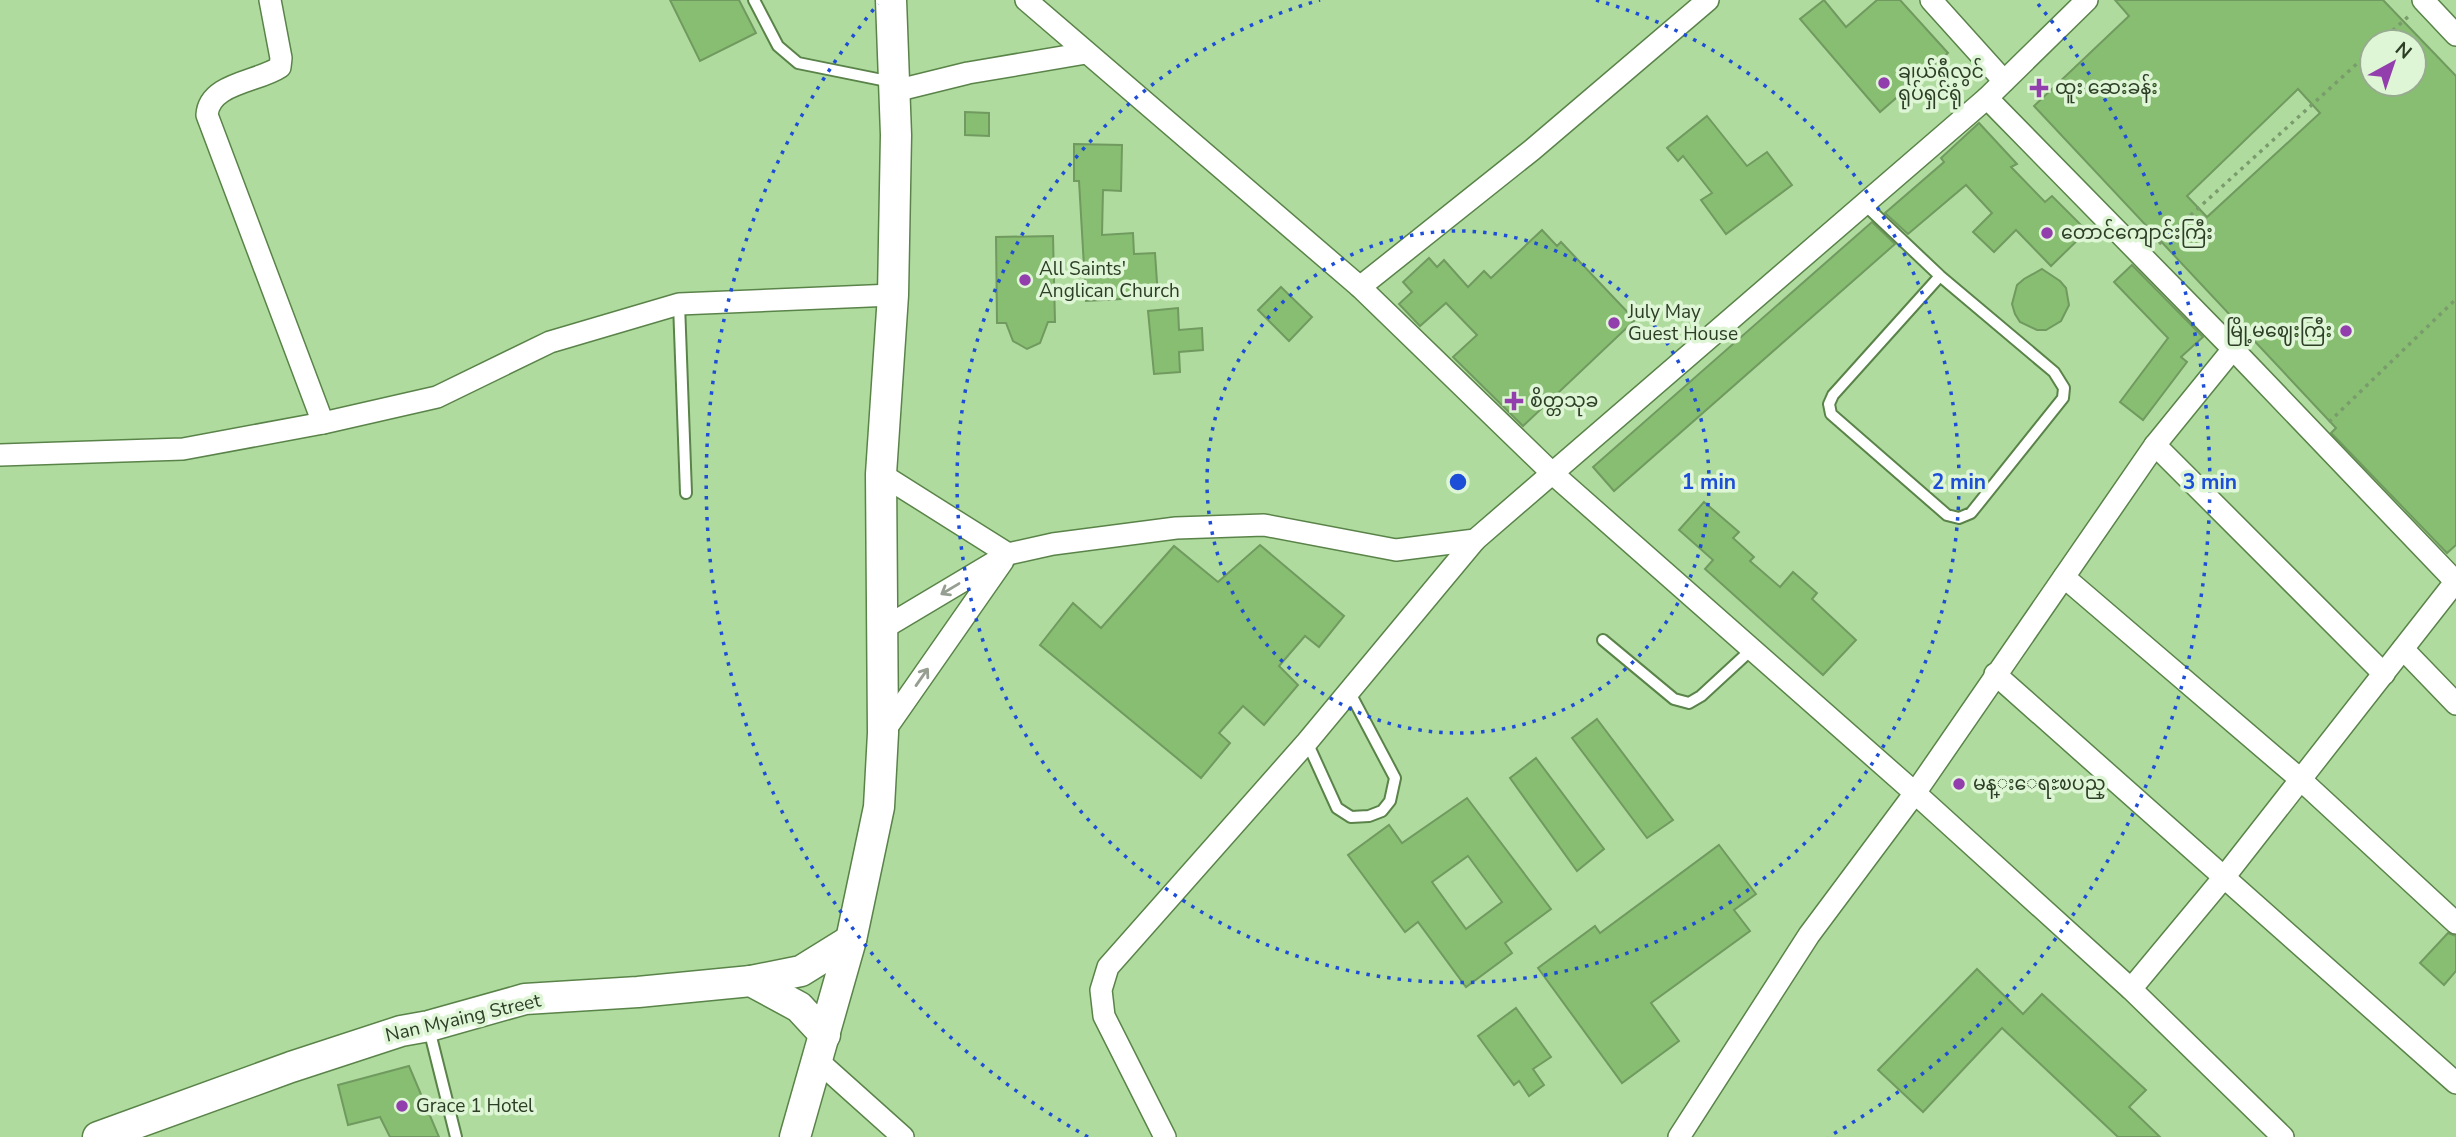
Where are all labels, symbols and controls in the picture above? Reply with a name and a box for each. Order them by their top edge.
north arrow [2358,28,2428,98]
text: N [2389,36,2417,65]
place label: ချယ်ရီလွင် ရုပ်ရှင်ရုံ [1898,57,1984,110]
place label: ထူး ဆေးခန်း [2055,73,2158,104]
marker: ချယ်ရီလွင် ရုပ်ရှင်ရုံ [1876,75,1892,91]
marker: ထူး ဆေးခန်း [2029,78,2049,98]
place label: တောင်ကျောင်းကြီး [2061,218,2213,248]
marker: တောင်ကျောင်းကြီး [2039,225,2055,241]
place label: All Saints' Anglican Church [1039,256,1180,304]
marker: All Saints' Anglican Church [1017,272,1033,288]
place label: July May Guest House [1627,299,1738,347]
marker: July May Guest House [1606,315,1622,331]
place label: မြို့မဈေးကြီး [2226,316,2332,346]
marker: မြို့မဈေးကြီး [2338,323,2354,339]
place label: စိတ္တသုခ [1530,386,1598,417]
marker: စိတ္တသုခ [1504,391,1524,411]
text: 1 min [1682,468,1736,496]
text: 2 min [1932,468,1986,496]
text: 3 min [2183,468,2237,496]
centre of rings [1446,470,1470,494]
one-way arrow [940,582,960,596]
one-way arrow [915,668,929,687]
place label: မန္းေရႊၿပည္ [1973,771,2106,799]
marker: မန္းေရႊၿပည္ [1951,776,1967,792]
street label: Nan Myaing Street [383,987,544,1049]
place label: Grace 1 Hotel [416,1093,534,1119]
marker: Grace 1 Hotel [394,1098,410,1114]

